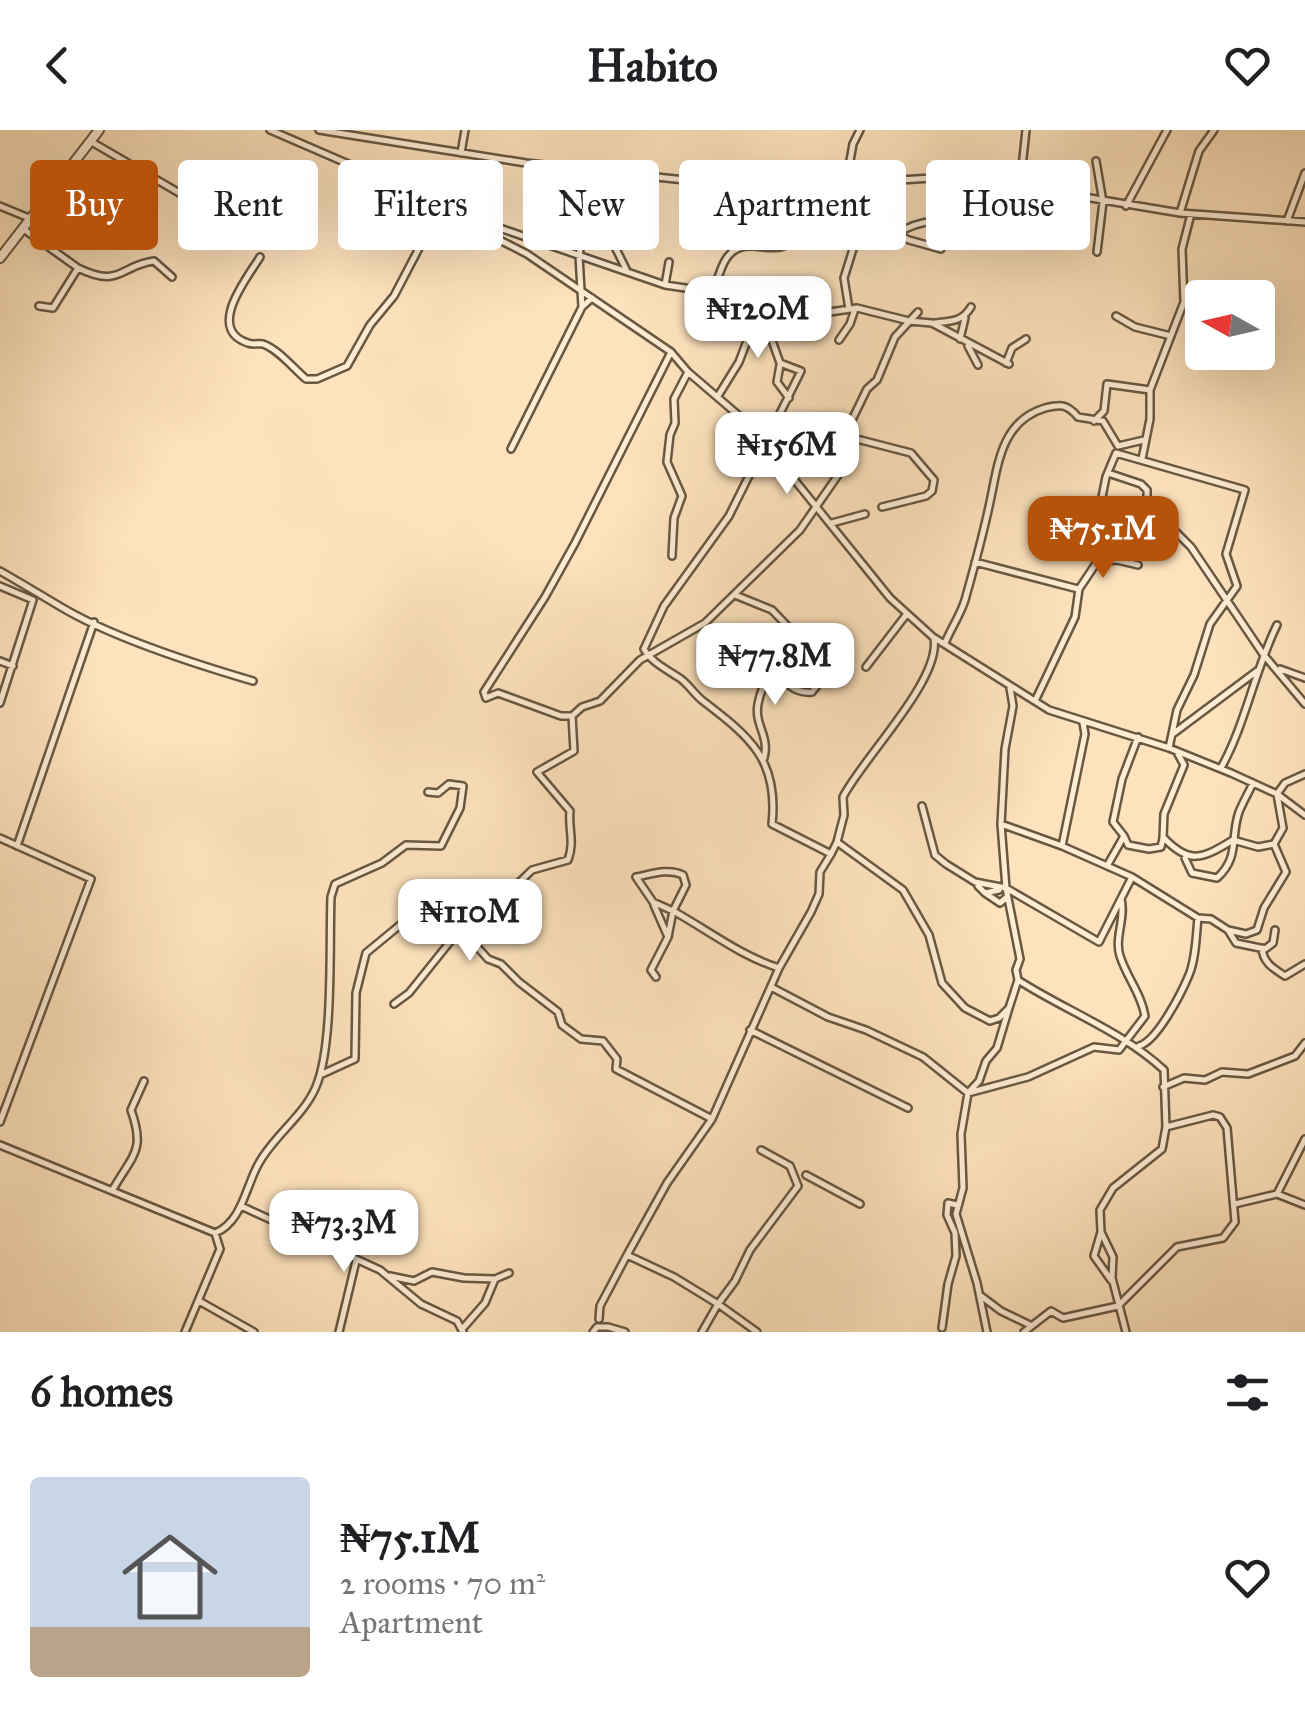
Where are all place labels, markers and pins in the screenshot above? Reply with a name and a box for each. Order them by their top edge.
pin: ₦120M [688,276,828,361]
pin: ₦156M [717,412,857,497]
pin: ₦75.1M [1022,496,1184,581]
pin: ₦77.8M [694,623,856,708]
pin: ₦110M [400,879,540,964]
pin: ₦73.3M [263,1190,425,1275]

